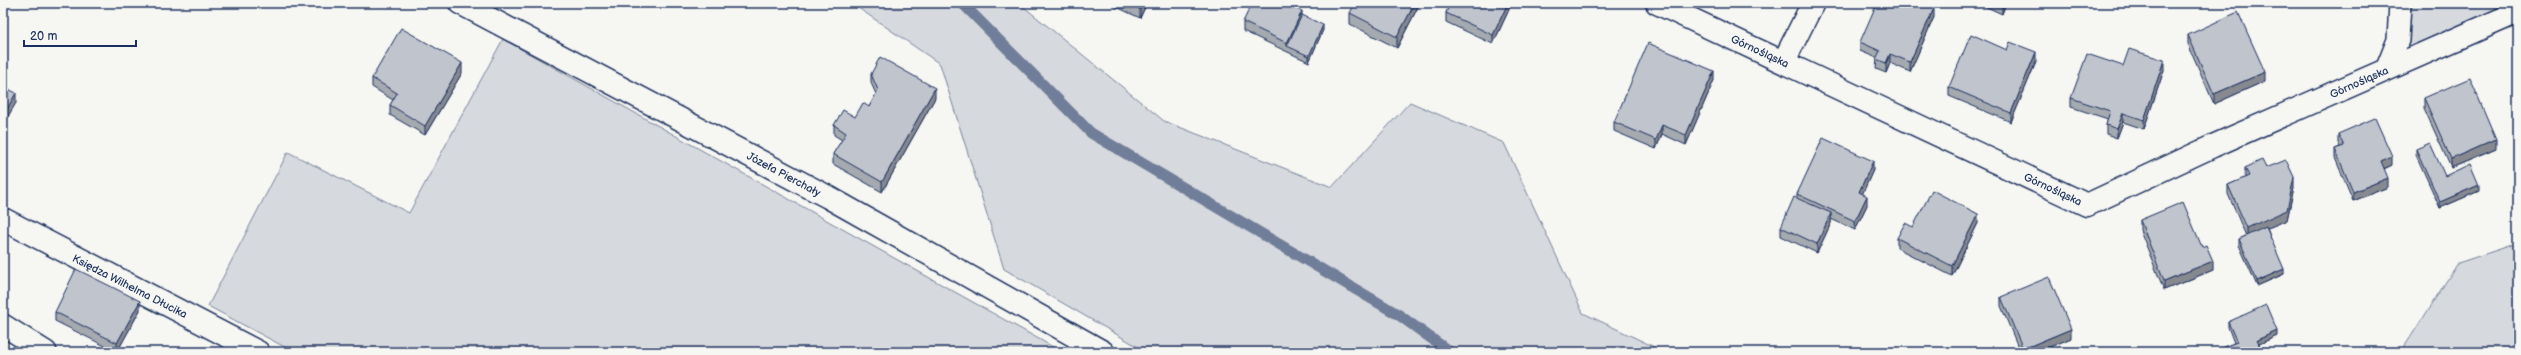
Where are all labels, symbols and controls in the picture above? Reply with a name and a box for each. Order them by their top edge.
scale bar [24,22,136,48]
text: 20 m [30,29,57,44]
street label: Górnośląska [1729,32,1791,71]
street label: Górnośląska [2328,64,2390,101]
street label: Józefa Pierchały [745,150,823,199]
street label: Górnośląska [2022,170,2084,209]
street label: Księdza Wilhelma Dłucika [70,252,189,321]

